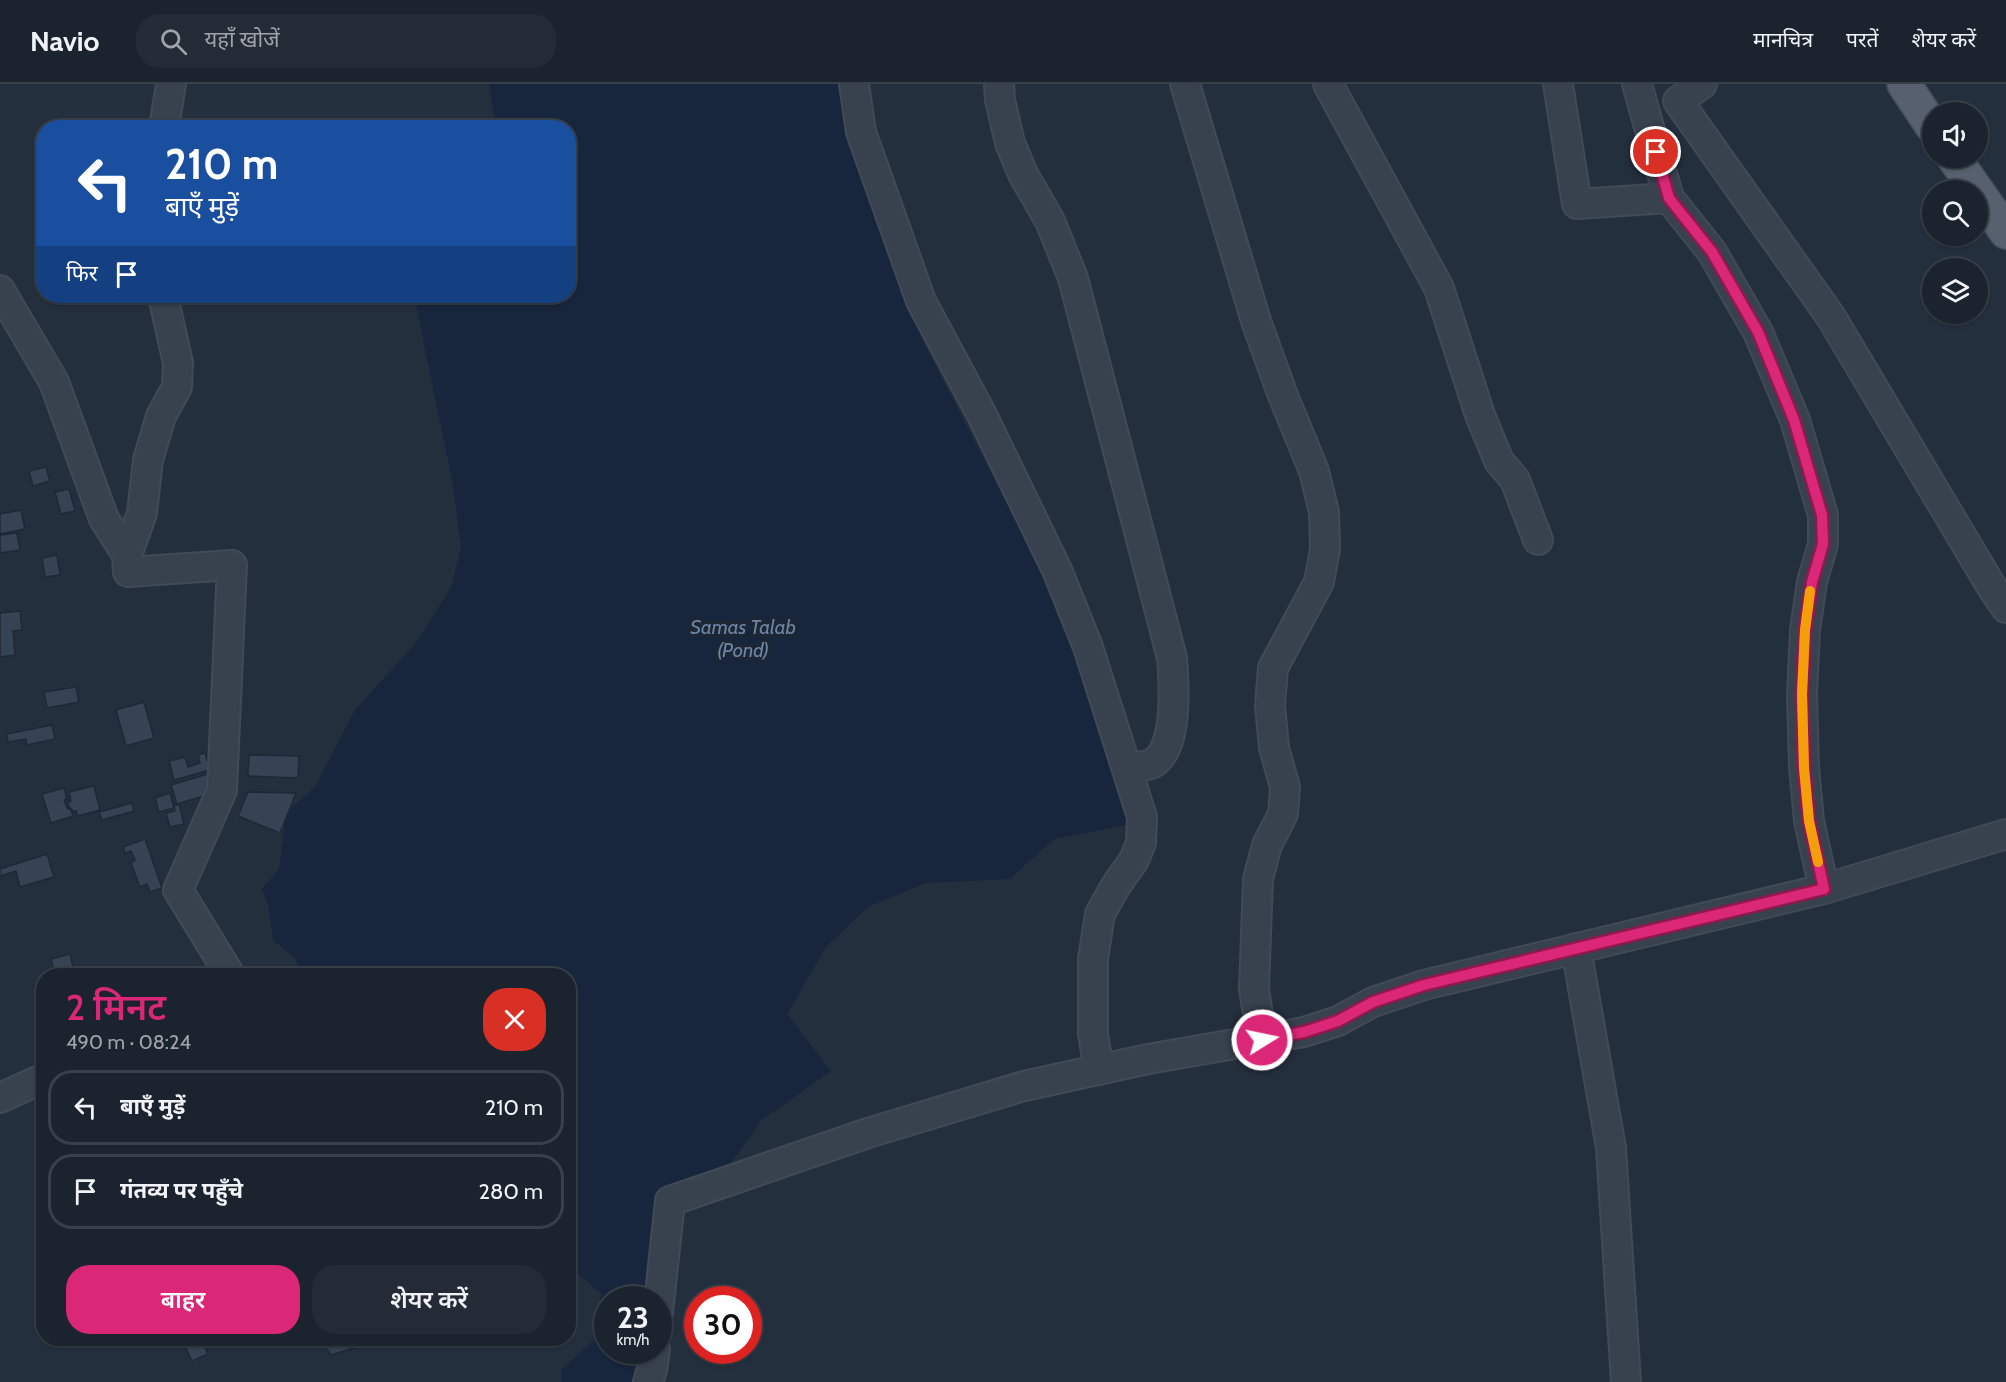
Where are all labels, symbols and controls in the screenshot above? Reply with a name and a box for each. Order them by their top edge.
search box [136,14,556,68]
text: Navio [30,24,100,58]
icon: search [157,25,190,58]
text: यहाँ खोजें [205,26,280,53]
text: मानचित्र [1753,27,1813,52]
text: परतें [1846,27,1879,52]
text: शेयर करें [1912,27,1976,52]
map controls [1922,102,1988,324]
button: sound [1922,102,1988,168]
pin [1630,126,1681,177]
icon: arrive [1639,135,1672,168]
text: 210 m [165,138,278,190]
icon: left [66,144,144,222]
button: search [1922,180,1988,246]
text: बाएँ मुड़ें [165,190,239,223]
icon: arrive [110,258,143,291]
button: layers [1922,258,1988,324]
text: फिर [66,260,98,287]
water label: Samas Talab (Pond) [690,615,796,662]
text: 2 मिनट [66,985,166,1029]
button: close [483,988,546,1051]
position arrow [1230,1008,1294,1072]
text: 490 m · 08:24 [66,1030,191,1054]
icon: left [69,1091,102,1124]
text: बाएँ मुड़ें [120,1093,185,1120]
text: 210 m [485,1094,543,1121]
icon: arrive [69,1175,102,1208]
text: गंतव्य पर पहुँचे [120,1177,243,1204]
text: 280 m [479,1178,543,1205]
button: बाहर [66,1265,300,1334]
button: शेयर करें [312,1265,546,1334]
speed limit sign: 30 [684,1286,762,1364]
text: 23 [617,1299,649,1336]
text: km/h [617,1331,649,1349]

